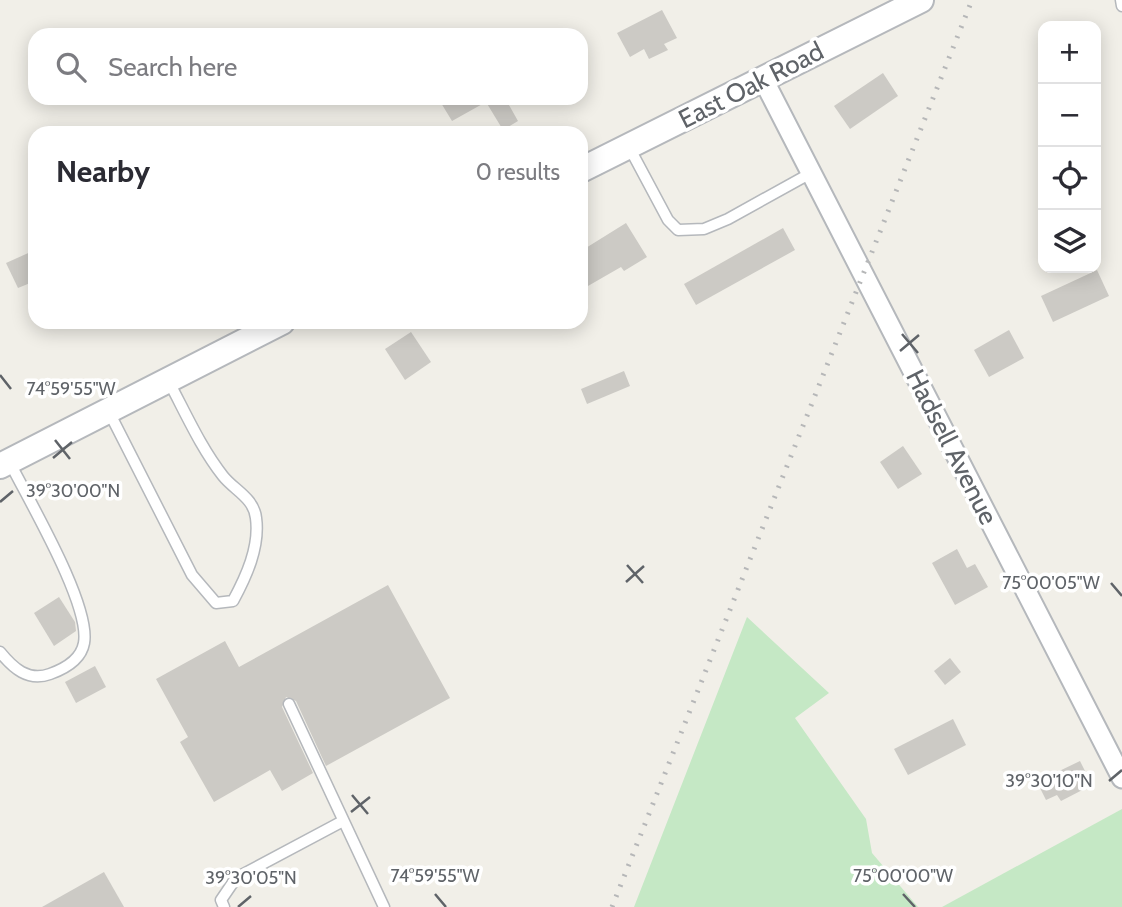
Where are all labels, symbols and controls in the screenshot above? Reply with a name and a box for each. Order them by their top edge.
map controls [1038,21,1101,273]
button: + [1038,21,1101,84]
search box [28,28,588,105]
street label: East Oak Road [673,35,829,135]
icon: search [52,48,90,86]
text: Search here [108,51,237,83]
button: − [1038,84,1101,147]
button: locate [1038,147,1101,210]
text: Nearby [56,153,150,190]
text: 0 results [476,158,560,186]
button: layers [1038,210,1101,273]
street label: Hadsell Avenue [899,364,1005,530]
text: 74°59'55"W [26,378,116,400]
text: 39°30'00"N [26,480,120,502]
text: 75°00'05"W [1002,572,1100,594]
text: 39°30'10"N [1005,770,1093,792]
text: 74°59'55"W [390,865,480,887]
text: 75°00'00"W [853,865,953,887]
text: 39°30'05"N [205,867,297,889]

